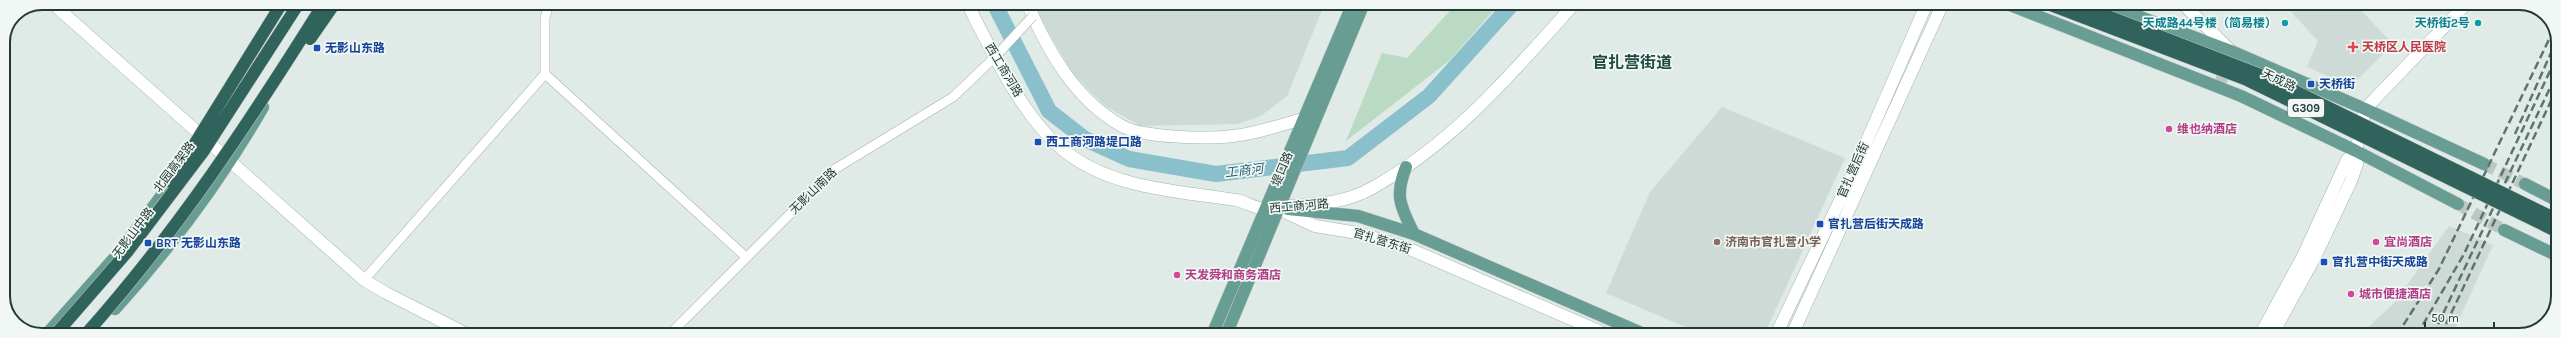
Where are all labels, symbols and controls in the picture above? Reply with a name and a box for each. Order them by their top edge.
place label: 天成路44号楼（简易楼） [2143,16,2277,30]
place label: 天桥街2号 [2415,16,2470,30]
marker: 天成路44号楼（简易楼） [2280,18,2290,28]
marker: 天桥街2号 [2473,18,2483,28]
place label: 天桥区人民医院 [2362,40,2446,54]
place label: 无影山东路 [325,41,385,55]
street label: 西工商河路 [983,41,1025,99]
marker: 天桥区人民医院 [2347,41,2359,53]
marker: 无影山东路 [312,43,322,53]
district label: 官扎营街道 [1592,53,1672,72]
street label: 天成路 [2260,66,2298,94]
place label: 天桥街 [2319,77,2355,91]
marker: 天桥街 [2306,79,2316,89]
road number: G309 [2288,99,2324,117]
place label: 维也纳酒店 [2177,122,2237,136]
marker: 维也纳酒店 [2164,124,2174,134]
place label: 西工商河路堤口路 [1046,135,1142,149]
marker: 西工商河路堤口路 [1033,137,1043,147]
street label: 北园高架路 [150,139,198,195]
street label: 官扎营后街 [1834,140,1872,200]
street label: 堤口路 [1269,150,1295,188]
water label: 工商河 [1224,160,1267,180]
street label: 无影山南路 [787,165,839,217]
street label: 西工商河路 [1268,196,1330,216]
street label: 无影山中路 [109,205,157,261]
place label: 官扎营后街天成路 [1828,217,1924,231]
marker: 官扎营后街天成路 [1815,219,1825,229]
street label: 官扎营东街 [1351,226,1413,256]
place label: 济南市官扎营小学 [1725,235,1821,249]
place label: 宜尚酒店 [2384,235,2432,249]
place label: BRT 无影山东路 [156,236,241,250]
marker: 济南市官扎营小学 [1712,237,1722,247]
marker: 宜尚酒店 [2371,237,2381,247]
marker: BRT 无影山东路 [143,238,153,248]
place label: 官扎营中街天成路 [2332,255,2428,269]
marker: 官扎营中街天成路 [2319,257,2329,267]
place label: 天发舜和商务酒店 [1185,268,1281,282]
marker: 天发舜和商务酒店 [1172,270,1182,280]
place label: 城市便捷酒店 [2359,287,2431,301]
marker: 城市便捷酒店 [2346,289,2356,299]
scale bar [2425,304,2494,330]
text: 50 m [2431,311,2459,325]

